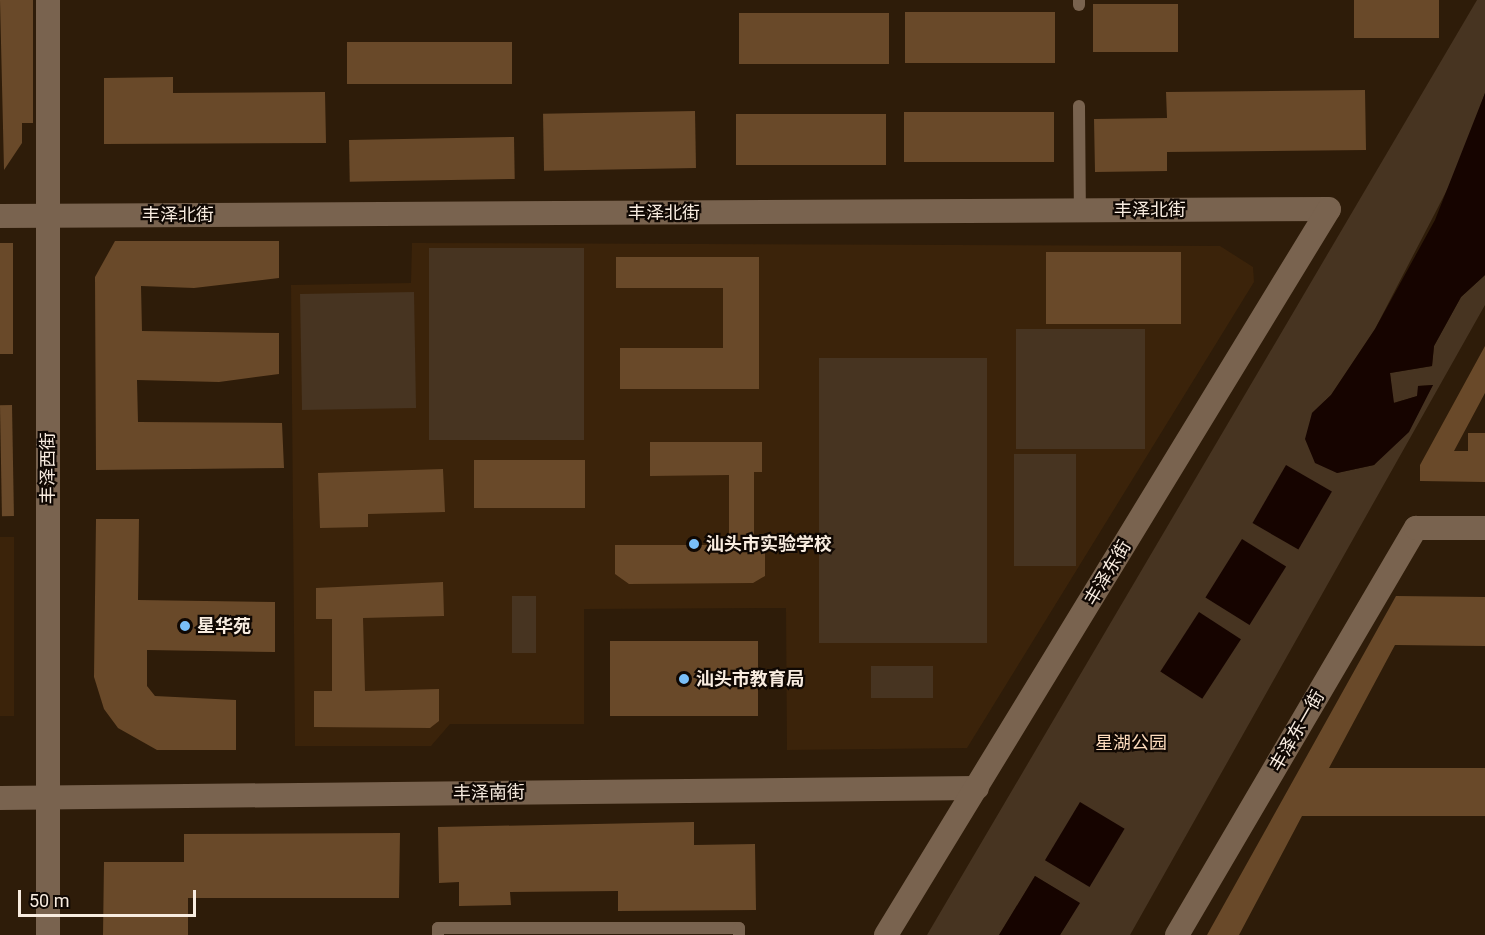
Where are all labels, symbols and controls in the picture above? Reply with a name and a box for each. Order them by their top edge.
street label: 丰泽北街 [1114,199,1186,221]
street label: 丰泽北街 [628,202,700,224]
street label: 丰泽北街 [142,204,214,226]
street label: 丰泽西街 [37,432,59,504]
place label: 汕头市实验学校 [706,533,832,555]
marker: 汕头市实验学校 [687,537,701,551]
street label: 丰泽东街 [1080,537,1136,609]
place label: 星华苑 [197,615,251,637]
marker: 星华苑 [178,619,192,633]
place label: 汕头市教育局 [696,668,804,690]
marker: 汕头市教育局 [677,672,691,686]
street label: 丰泽东一街 [1265,687,1329,775]
park label: 星湖公园 [1095,732,1167,754]
street label: 丰泽南街 [453,782,525,804]
scale bar [21,878,200,916]
text: 50 m [29,890,69,911]

